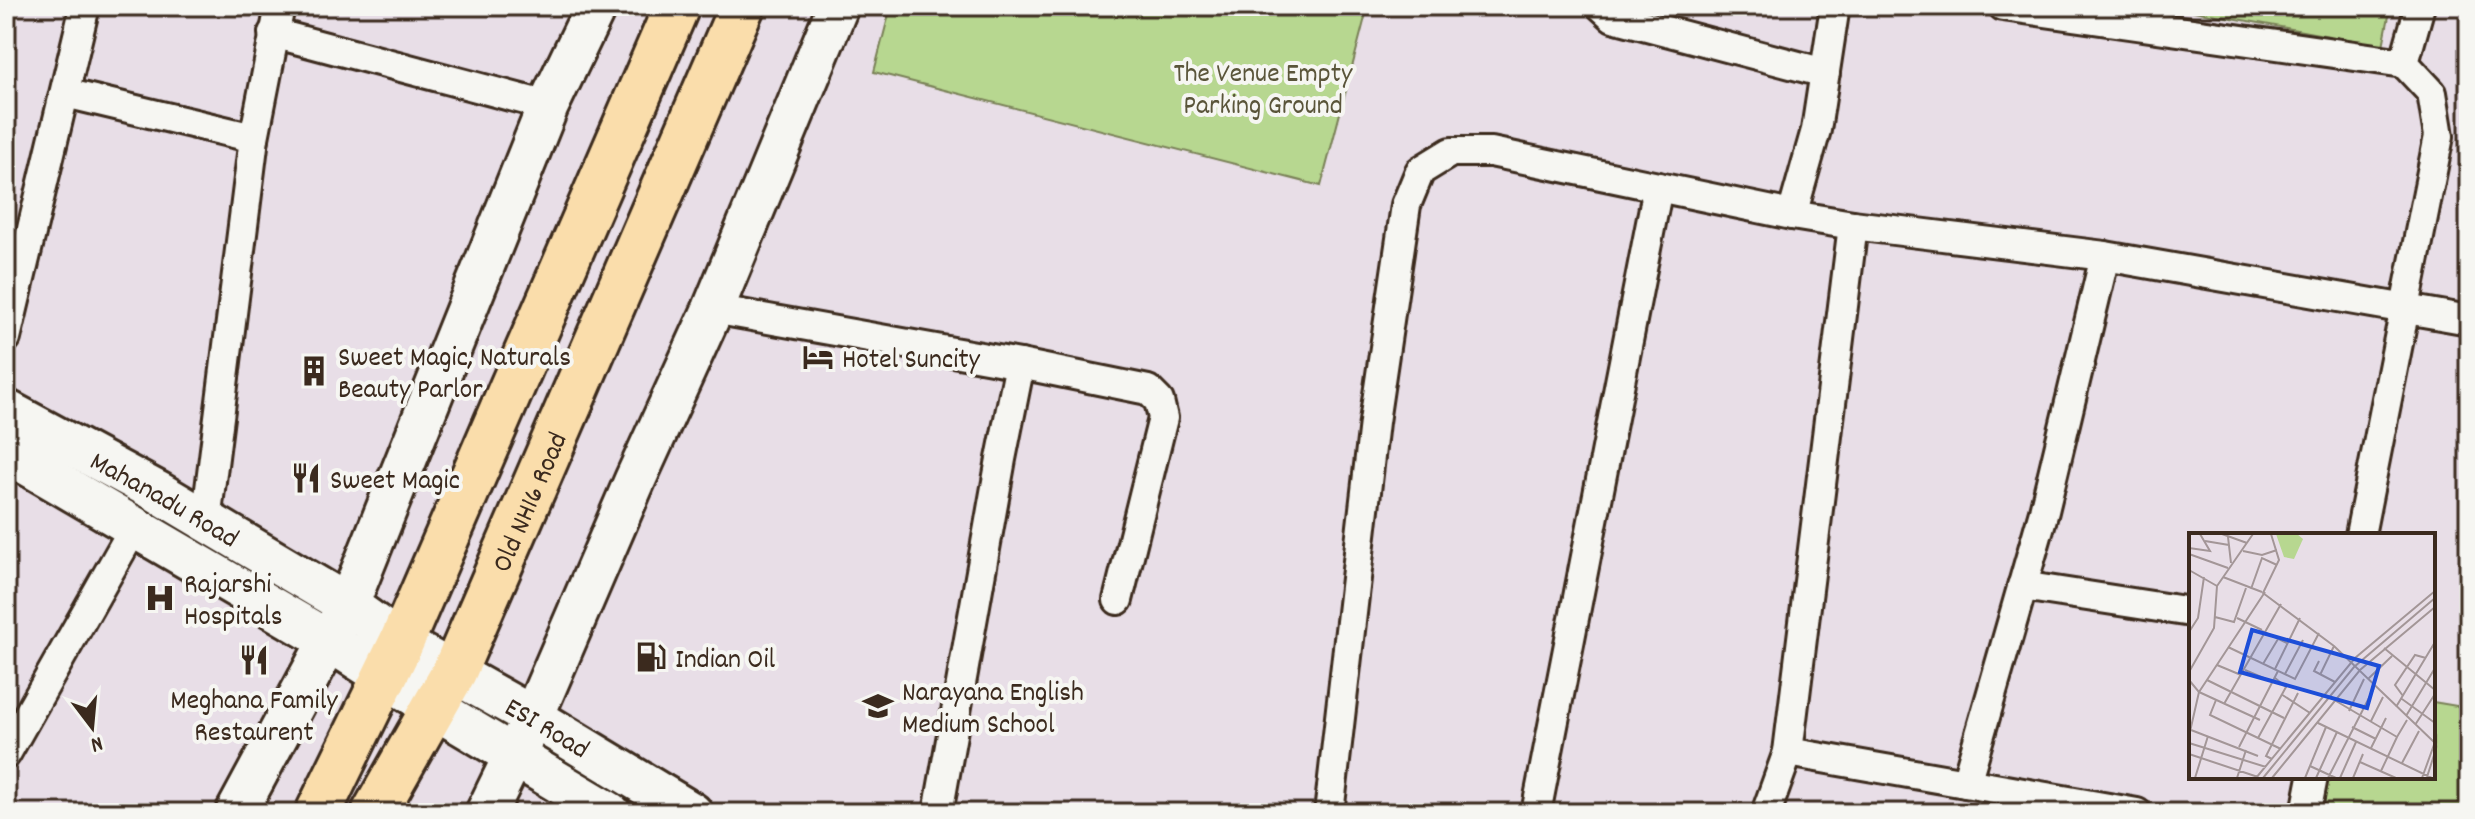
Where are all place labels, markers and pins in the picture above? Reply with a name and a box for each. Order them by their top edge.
place label: Sweet Magic, Naturals Beauty Parlor [338,340,571,412]
hotel icon: Hotel Suncity [801,340,835,374]
place label: Hotel Suncity [842,342,981,382]
building icon: Sweet Magic, Naturals Beauty Parlor [297,354,331,388]
restaurant icon: Sweet Magic [289,461,323,495]
place label: Sweet Magic [330,463,460,503]
place label: Rajarshi Hospitals [184,567,283,639]
hospital icon: Rajarshi Hospitals [143,581,177,615]
fuel station icon: Indian Oil [634,640,668,674]
place label: Indian Oil [675,642,776,682]
restaurant icon: Meghana Family Restaurent [237,643,271,677]
place label: Narayana English Medium School [902,675,1084,747]
place label: Meghana Family Restaurent [170,683,338,755]
school or university icon: Narayana English Medium School [861,689,895,723]

